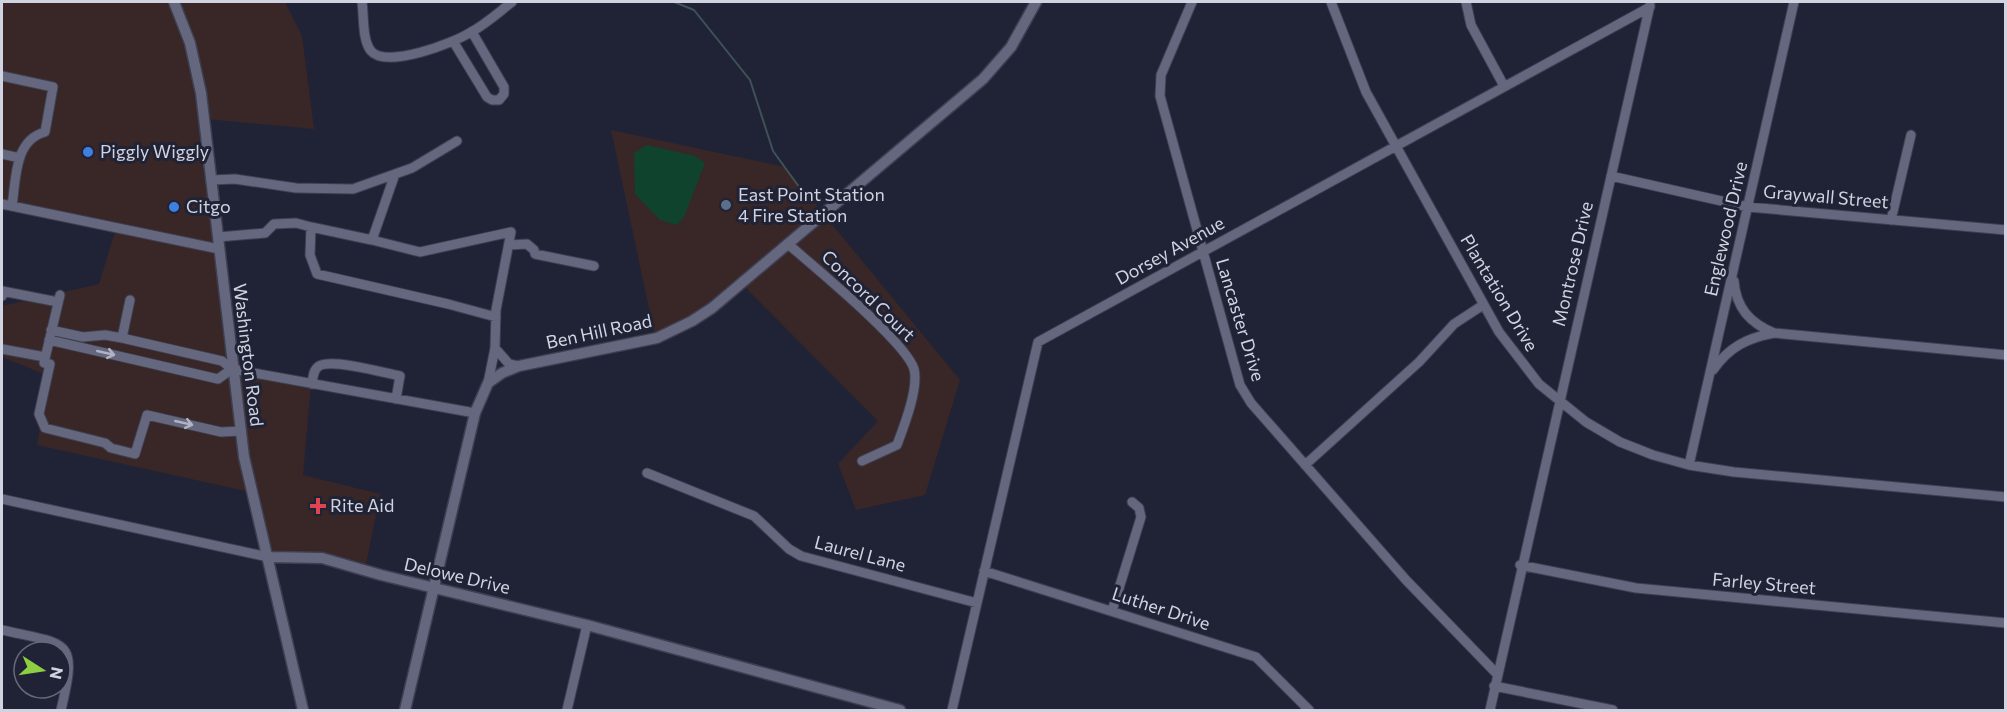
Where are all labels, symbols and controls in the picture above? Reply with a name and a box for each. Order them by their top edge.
place label: Piggly Wiggly [100,140,209,162]
marker: Piggly Wiggly [81,145,95,159]
street label: Englewood Drive [1699,159,1751,298]
street label: Graywall Street [1762,180,1890,212]
place label: East Point Station 4 Fire Station [738,183,885,226]
place label: Citgo [186,195,231,217]
marker: East Point Station 4 Fire Station [719,198,733,212]
street label: Montrose Drive [1547,199,1597,328]
marker: Citgo [167,200,181,214]
street label: Dorsey Avenue [1111,211,1228,289]
street label: Plantation Drive [1456,230,1543,355]
street label: Concord Court [817,245,920,345]
street label: Lancaster Drive [1212,256,1270,384]
street label: Washington Road [229,282,269,428]
street label: Ben Hill Road [544,309,654,353]
one-way arrow [96,348,115,360]
one-way arrow [174,418,193,430]
place label: Rite Aid [330,494,394,516]
marker: Rite Aid [311,499,325,513]
street label: Laurel Lane [812,530,908,576]
street label: Delowe Drive [402,552,512,598]
street label: Farley Street [1711,568,1817,598]
street label: Luther Drive [1110,582,1213,634]
north arrow [12,640,72,700]
text: N [47,665,68,681]

